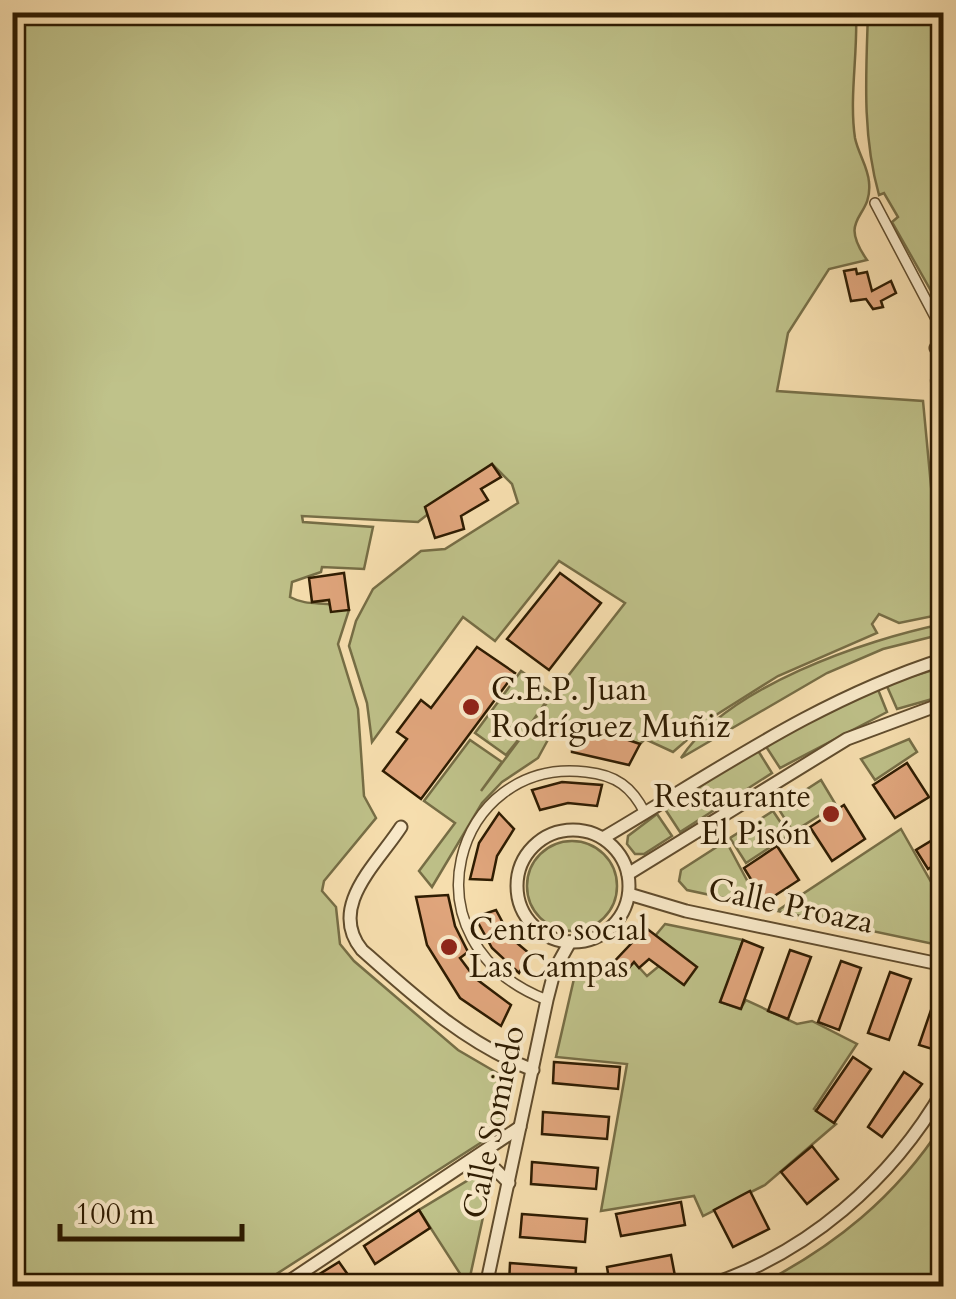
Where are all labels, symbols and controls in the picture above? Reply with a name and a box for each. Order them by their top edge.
place label: C.E.P. Juan Rodríguez Muñiz [491,668,730,749]
marker: C.E.P. Juan Rodríguez Muñiz [460,696,482,718]
place label: Restaurante El Pisón [654,775,811,856]
marker: Restaurante El Pisón [820,803,842,825]
street label: Calle Proaza [704,867,877,945]
place label: Centro social Las Campas [469,908,647,989]
marker: Centro social Las Campas [438,936,460,958]
street label: Calle Somiedo [452,1022,536,1223]
scale bar [60,1179,242,1241]
text: 100 m [75,1194,155,1235]

